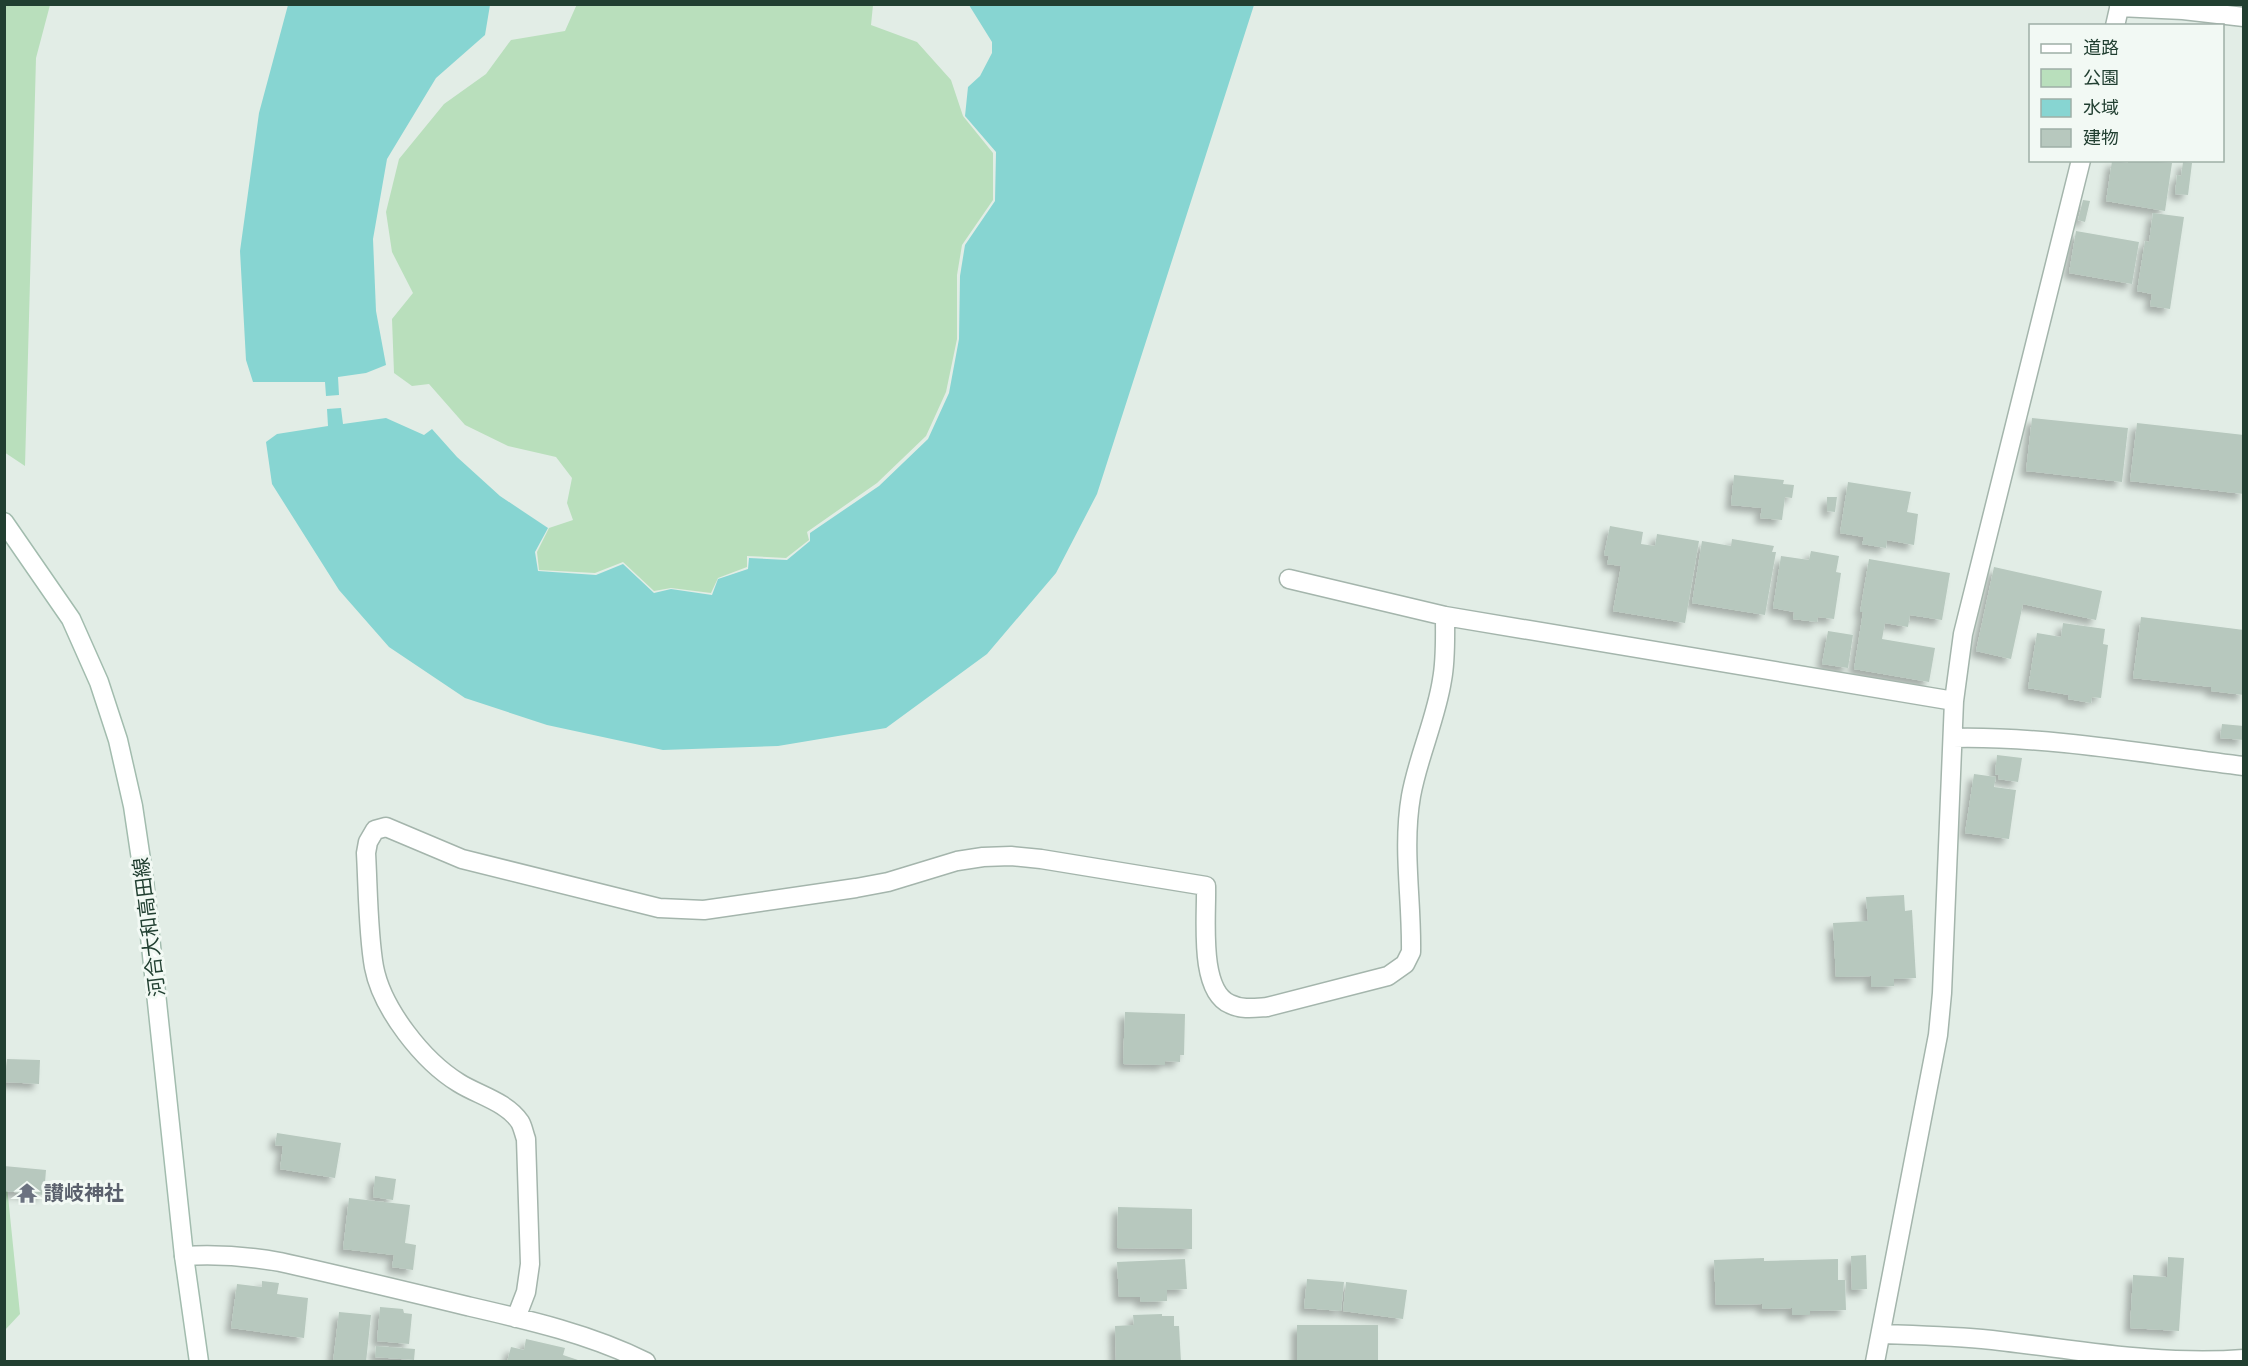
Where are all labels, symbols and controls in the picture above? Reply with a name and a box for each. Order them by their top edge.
legend [2029,24,2224,162]
text: 道路 [2083,36,2119,59]
text: 公園 [2083,66,2119,89]
text: 水域 [2083,96,2119,119]
text: 建物 [2083,126,2119,149]
street label: 河合大和高田線 [128,856,170,998]
place label: 讃岐神社 [44,1180,124,1206]
temple icon: 讃岐神社 [15,1181,39,1205]

